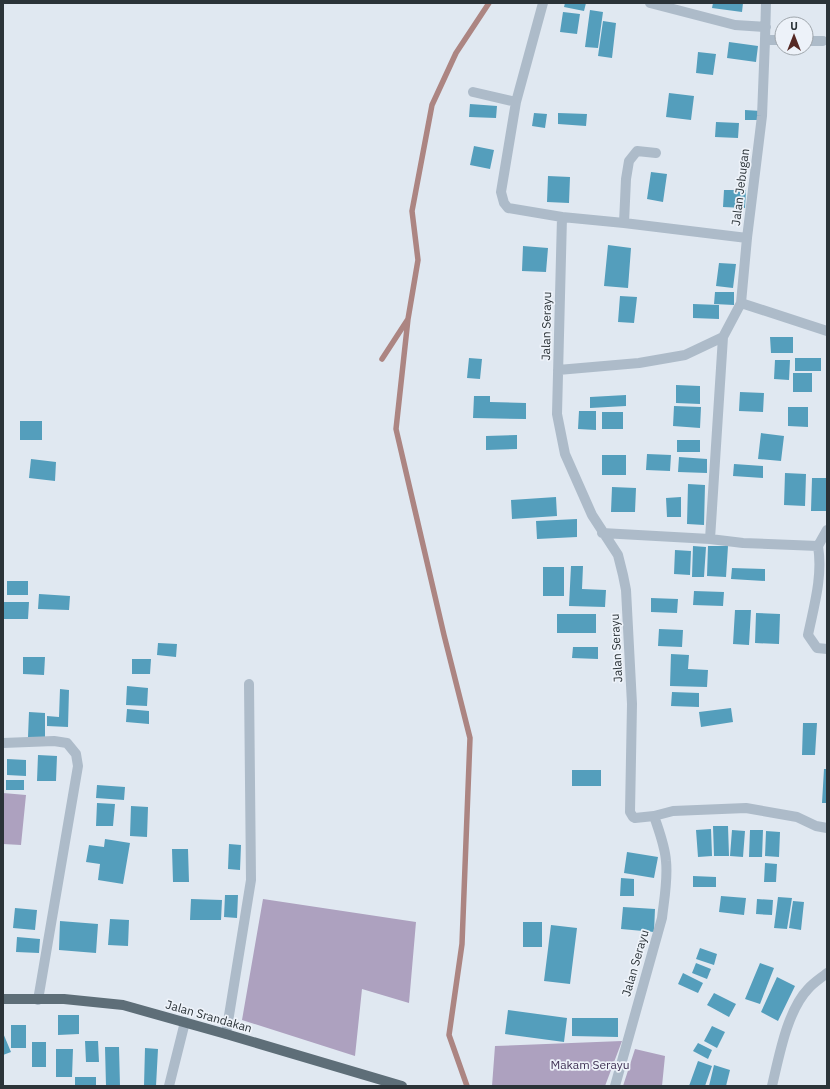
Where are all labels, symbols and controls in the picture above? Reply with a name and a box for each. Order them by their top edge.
north arrow [774,16,814,56]
text: U [790,19,798,33]
street label: Jalan Jebugan [728,147,752,227]
street label: Jalan Serayu [538,291,554,361]
street label: Jalan Serayu [607,613,625,683]
street label: Jalan Serayu [618,928,652,998]
street label: Jalan Srandakan [164,996,254,1036]
park label: Makam Serayu [550,1057,630,1072]

